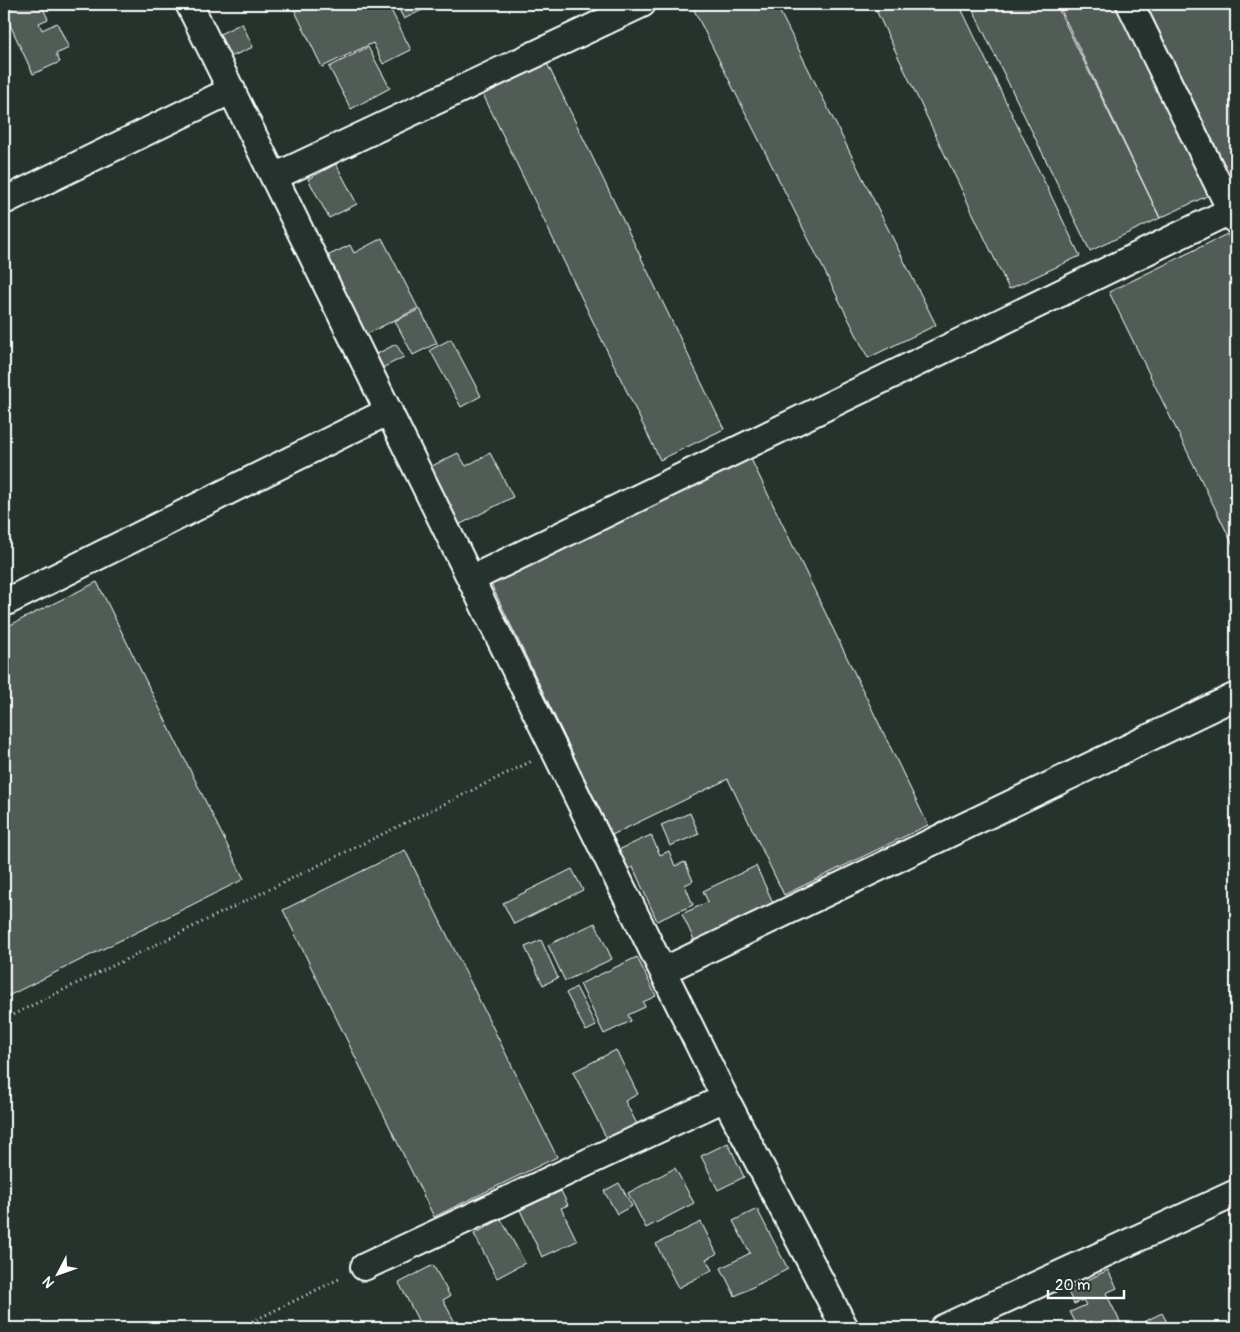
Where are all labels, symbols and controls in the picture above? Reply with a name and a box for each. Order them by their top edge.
north arrow [32,1250,82,1300]
scale bar [1048,1267,1124,1299]
text: N [39,1273,58,1291]
text: 20 m [1055,1276,1090,1295]

